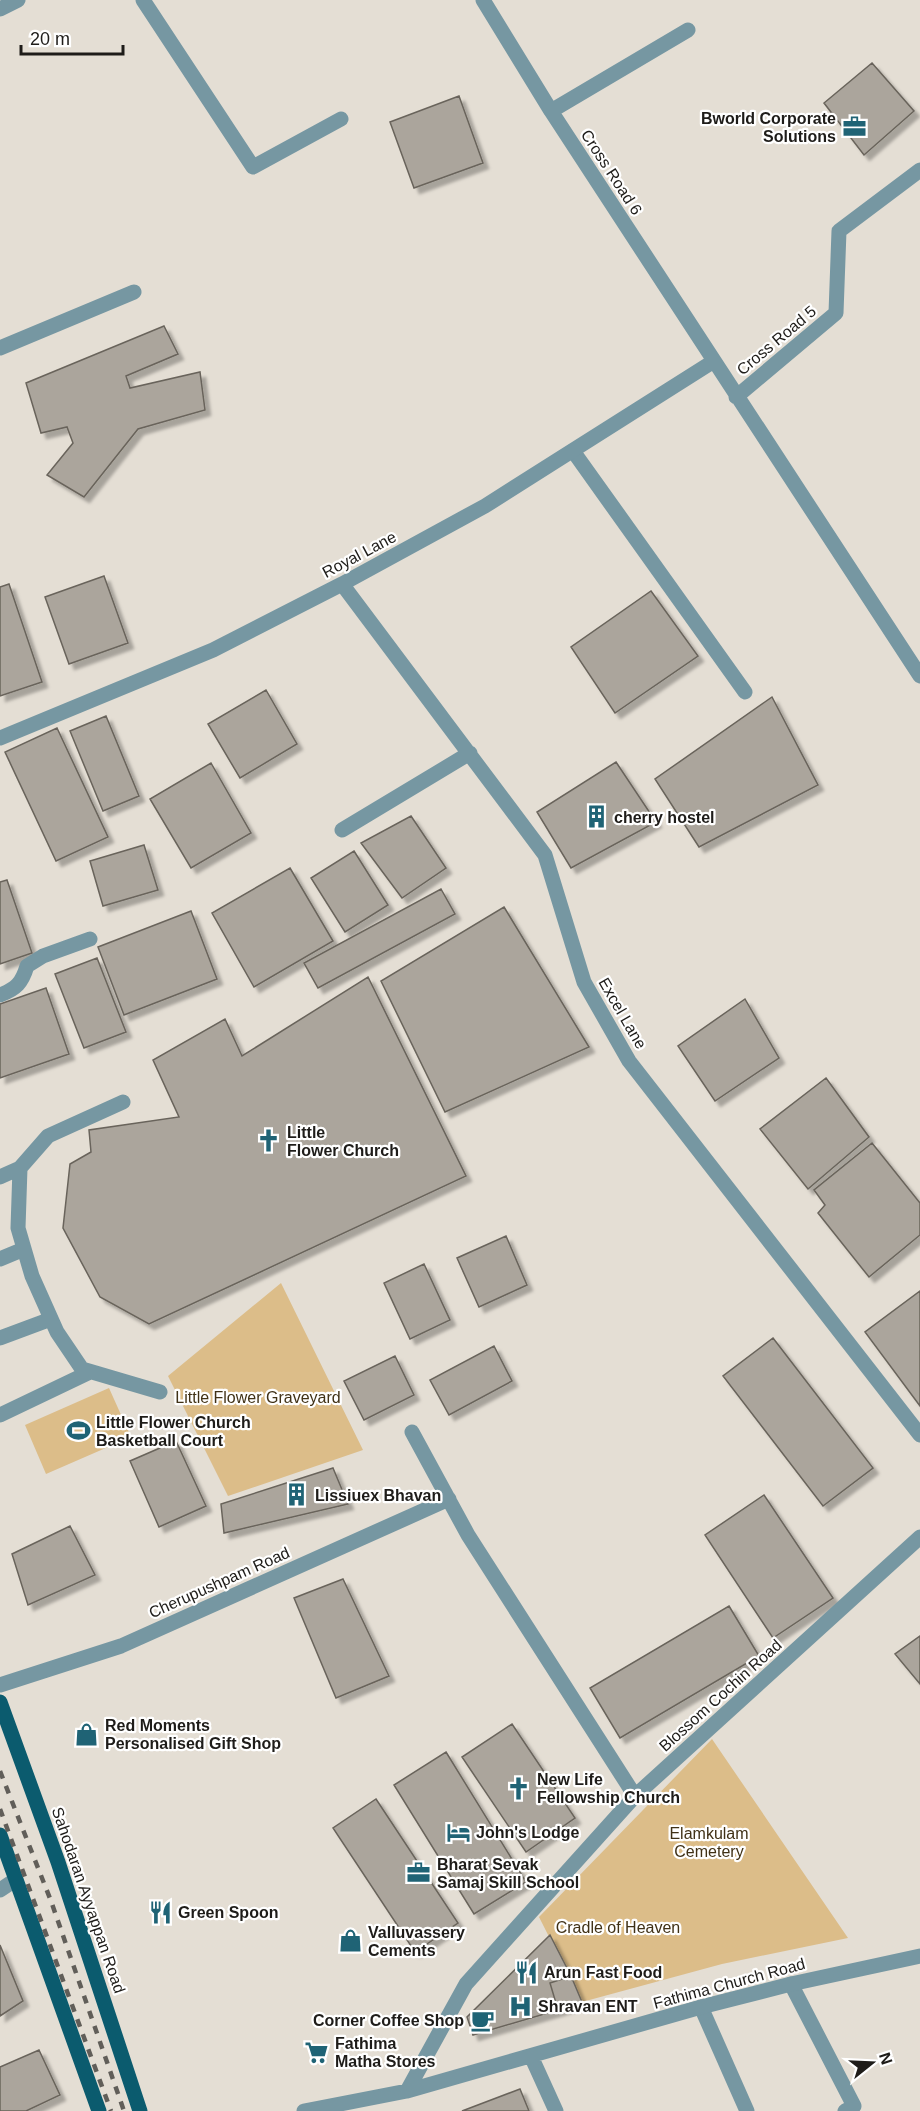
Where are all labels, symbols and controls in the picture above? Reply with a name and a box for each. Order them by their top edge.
scale bar [21,18,123,56]
text: 20 m [30,29,70,49]
place label: Bworld Corporate Solutions [701,110,836,145]
office icon: Bworld Corporate Solutions [841,114,867,140]
street label: Cross Road 6 [578,127,645,218]
street label: Cross Road 5 [733,302,819,378]
street label: Royal Lane [320,528,399,581]
building icon: cherry hostel [583,804,609,830]
place label: cherry hostel [614,809,714,826]
street label: Excel Lane [595,975,650,1052]
place label: Little Flower Church [287,1124,399,1159]
church icon: Little Flower Church [256,1128,282,1154]
park label: Little Flower Graveyard [175,1389,341,1406]
place label: Little Flower Church Basketball Court [96,1414,251,1449]
sports icon: Little Flower Church Basketball Court [65,1418,91,1444]
building icon: Lissiuex Bhavan [284,1482,310,1508]
place label: Lissiuex Bhavan [315,1487,441,1504]
street label: Cherupushpam Road [146,1544,292,1621]
street label: Blossom Cochin Road [656,1636,785,1755]
place label: Red Moments Personalised Gift Shop [105,1717,281,1752]
shop icon: Red Moments Personalised Gift Shop [74,1721,100,1747]
place label: New Life Fellowship Church [537,1771,680,1806]
church icon: New Life Fellowship Church [506,1775,532,1801]
street label: Sahodaran Ayyappan Road [49,1805,128,1995]
hotel icon: John's Lodge [445,1819,471,1845]
place label: John's Lodge [476,1824,579,1841]
park label: Elamkulam Cemetery [669,1825,749,1860]
place label: Bharat Sevak Samaj Skill School [437,1856,579,1891]
office icon: Bharat Sevak Samaj Skill School [406,1860,432,1886]
restaurant icon: Green Spoon [147,1899,173,1925]
place label: Green Spoon [178,1904,278,1921]
park label: Cradle of Heaven [556,1919,680,1936]
place label: Valluvassery Cements [368,1924,465,1959]
shop icon: Valluvassery Cements [337,1928,363,1954]
street label: Fathima Church Road [651,1955,807,2012]
restaurant icon: Arun Fast Food [513,1959,539,1985]
place label: Arun Fast Food [544,1964,662,1981]
hospital icon: Shravan ENT [507,1993,533,2019]
place label: Shravan ENT [538,1998,638,2015]
cafe icon: Corner Coffee Shop [469,2007,495,2033]
place label: Corner Coffee Shop [313,2012,464,2029]
north arrow [842,2033,902,2093]
place label: Fathima Matha Stores [335,2035,436,2070]
supermarket icon: Fathima Matha Stores [304,2039,330,2065]
text: N [876,2050,896,2067]

